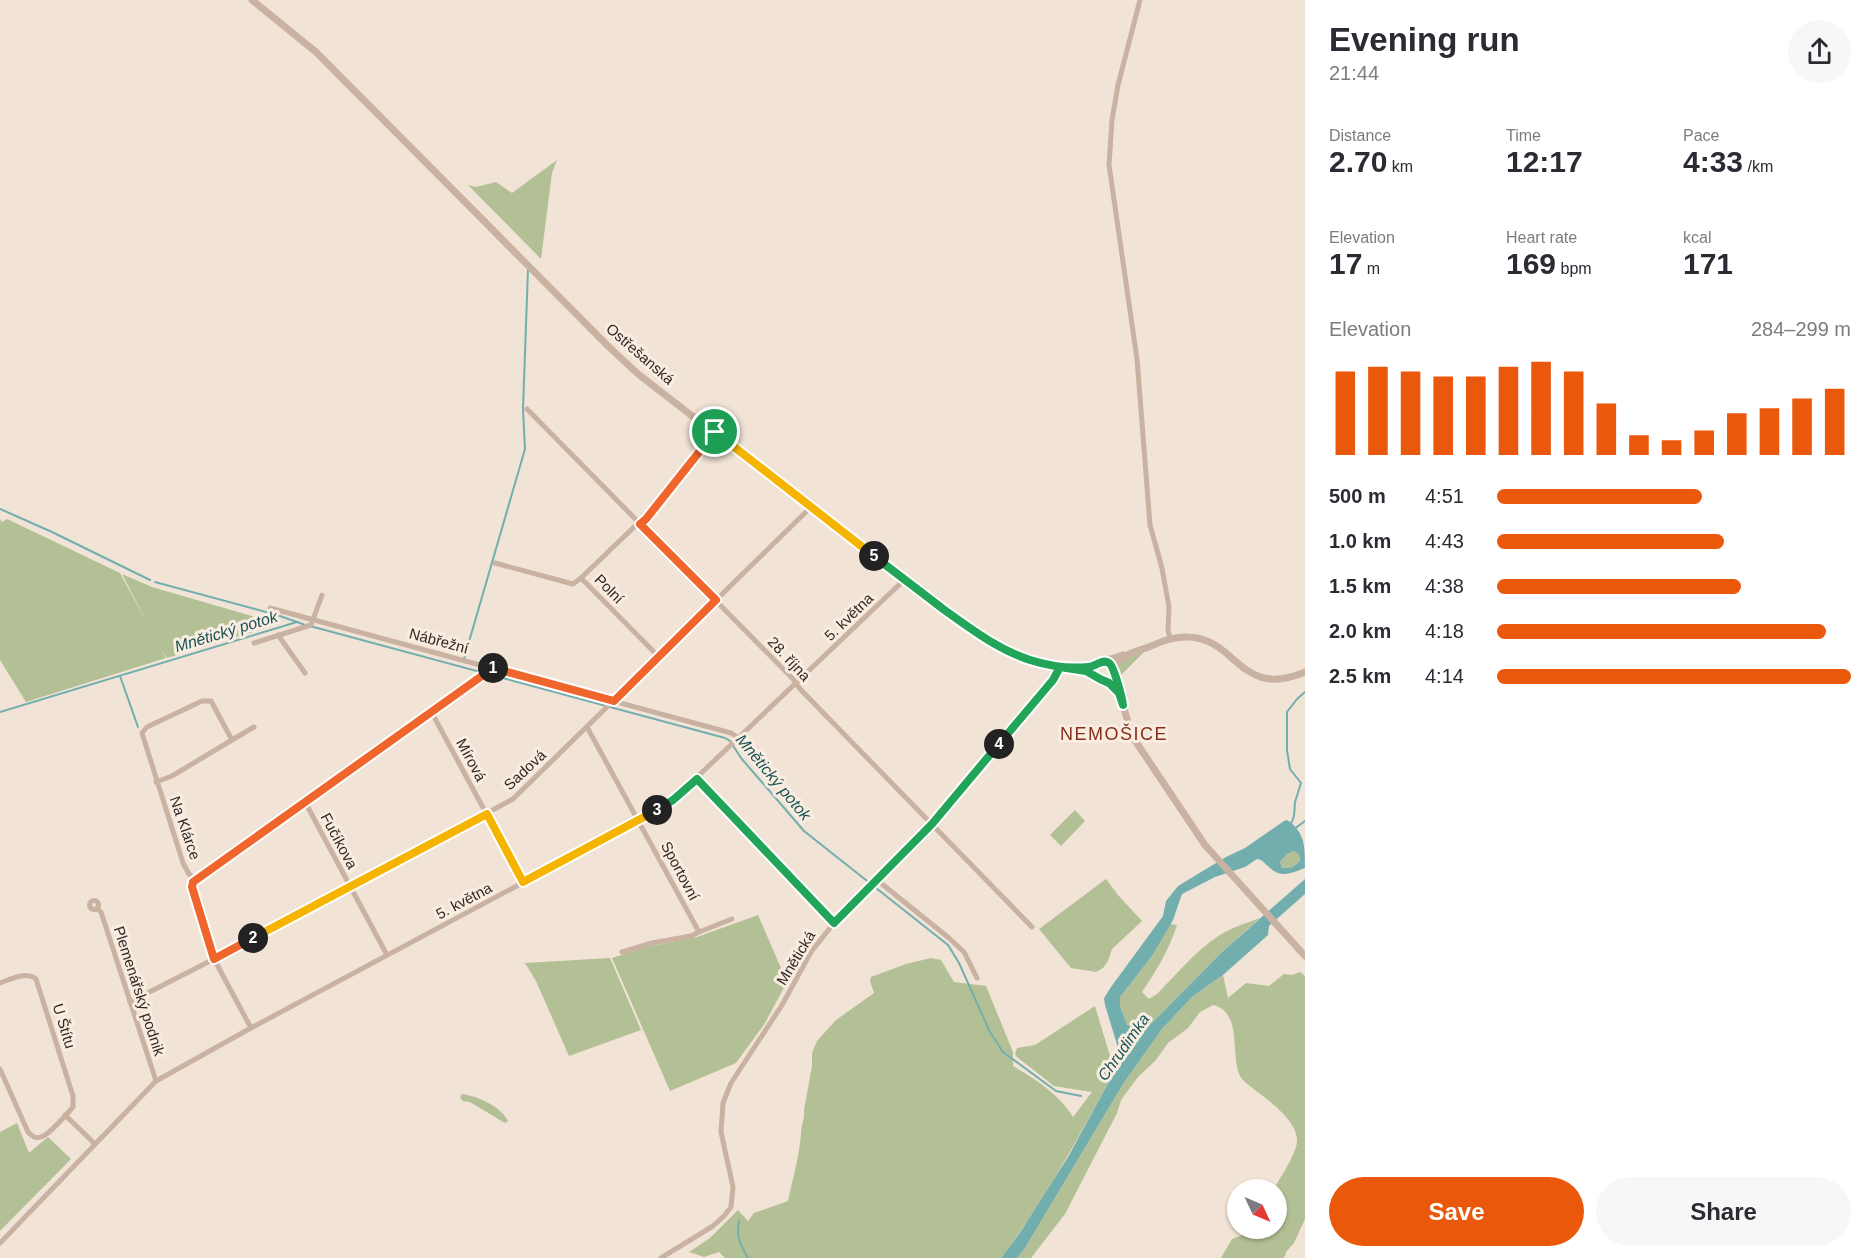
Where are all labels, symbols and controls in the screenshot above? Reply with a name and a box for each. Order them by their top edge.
button: share [1788,20,1851,83]
text: Evening run [1329,21,1520,58]
text: 21:44 [1329,62,1379,84]
text: Distance [1329,127,1391,144]
text: Time [1506,127,1541,144]
text: Pace [1683,127,1719,144]
text: 2.70 [1329,145,1387,178]
text: 12:17 [1506,145,1583,178]
text: 4:33 [1683,145,1743,178]
text: km [1387,158,1413,175]
text: /km [1743,158,1773,175]
text: Elevation [1329,229,1395,246]
text: Heart rate [1506,229,1577,246]
text: kcal [1683,229,1711,246]
text: 17 [1329,247,1362,280]
text: 169 [1506,247,1556,280]
text: 171 [1683,247,1733,280]
text: m [1362,260,1380,277]
text: bpm [1556,260,1592,277]
text: Elevation [1329,318,1411,340]
text: 284–299 m [1751,318,1851,340]
street label: Ostřešanská [603,320,678,388]
pin [689,406,740,457]
icon: arrive [698,415,731,448]
text: 500 m [1329,485,1386,507]
text: 4:51 [1425,485,1464,507]
text: 1.0 km [1329,530,1391,552]
text: 4:43 [1425,530,1464,552]
pin: 5 [859,541,889,571]
text: 5 [870,547,878,564]
street label: Polní [591,571,628,607]
text: 1.5 km [1329,575,1391,597]
text: 4:38 [1425,575,1464,597]
street label: 5. května [821,589,877,644]
water label: Mnětický potok [173,607,281,655]
text: 2.0 km [1329,620,1391,642]
text: 4:18 [1425,620,1464,642]
street label: Nábřežní [408,624,472,657]
street label: 28. října [765,633,815,685]
pin: 1 [478,653,508,683]
text: 1 [489,659,497,676]
text: 2.5 km [1329,665,1391,687]
text: 4:14 [1425,665,1464,687]
district label: NEMOŠICE [1060,723,1168,744]
pin: 4 [984,729,1014,759]
water label: Mnětický potok [733,731,815,824]
text: 4 [995,735,1003,752]
street label: Mírová [453,736,490,785]
street label: Sadová [500,746,550,793]
street label: Na Klárce [167,794,204,862]
pin: 3 [642,795,672,825]
text: 3 [653,801,661,818]
street label: Fučíkova [318,810,362,872]
street label: Sportovní [658,838,703,904]
street label: 5. května [433,878,495,922]
pin: 2 [238,923,268,953]
street label: Plemenářský podnik [111,924,169,1058]
street label: Mnětická [773,927,819,988]
text: 2 [249,929,257,946]
street label: U Štítu [50,1001,79,1050]
water label: Chrudimka [1094,1011,1153,1084]
button: Save [1329,1177,1584,1246]
button: Share [1596,1177,1851,1246]
north arrow [1227,1179,1287,1239]
map controls [1227,1179,1287,1239]

